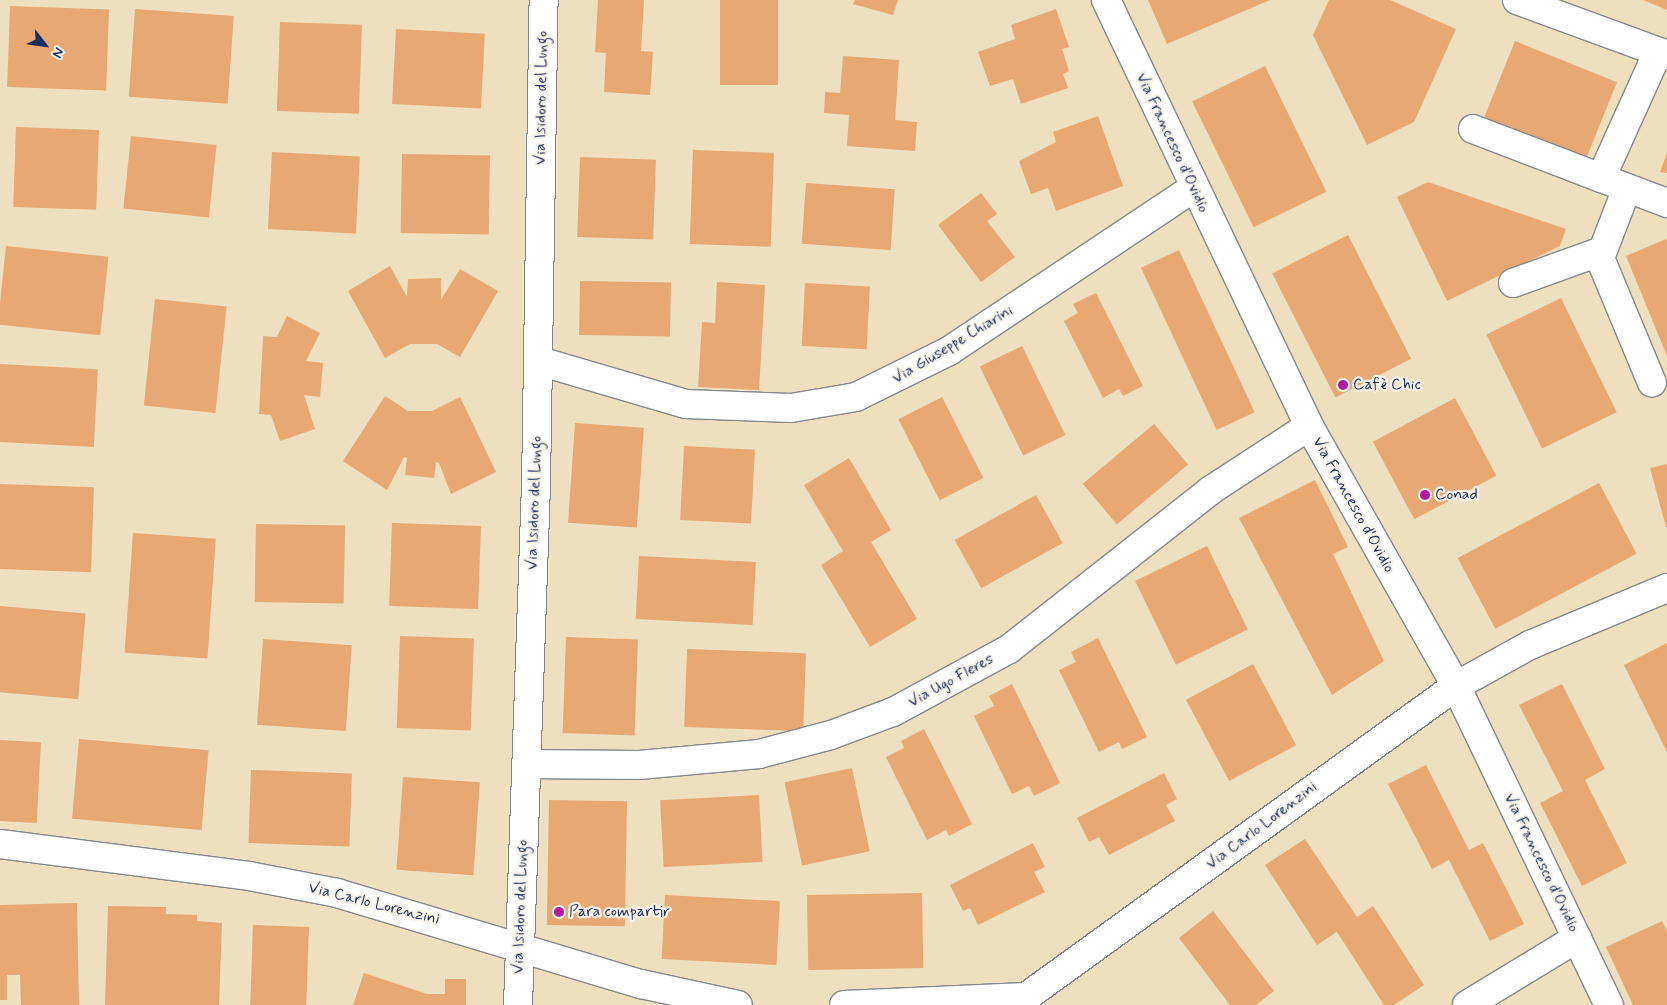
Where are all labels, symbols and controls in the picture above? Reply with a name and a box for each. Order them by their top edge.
north arrow [20,20,70,70]
street label: Via Isidoro del Lungo [531,28,553,168]
text: N [48,44,68,61]
street label: Via Francesco d'Ovidio [1132,71,1212,215]
street label: Via Giuseppe Chiarini [888,301,1018,389]
place label: Cafè Chic [1353,375,1421,395]
marker: Cafè Chic [1337,379,1349,391]
street label: Via Isidoro del Lungo [523,433,547,573]
street label: Via Francesco d'Ovidio [1308,435,1398,575]
place label: Conad [1435,485,1478,505]
marker: Conad [1419,489,1431,501]
street label: Via Ugo Fleres [904,649,998,713]
street label: Via Carlo Lorenzini [1203,778,1321,874]
street label: Via Francesco d'Ovidio [1499,791,1583,935]
street label: Via Isidoro del Lungo [509,837,533,977]
street label: Via Carlo Lorenzini [307,879,441,929]
place label: Para compartir [569,902,670,922]
marker: Para compartir [553,906,565,918]

